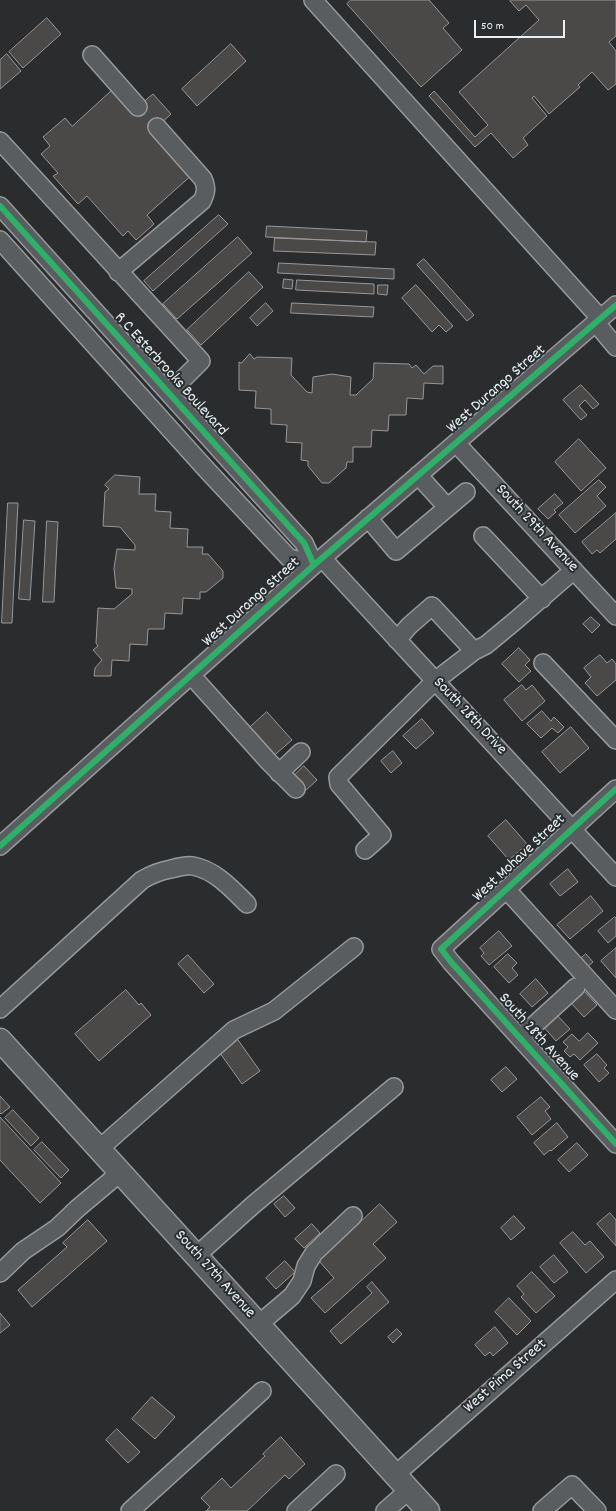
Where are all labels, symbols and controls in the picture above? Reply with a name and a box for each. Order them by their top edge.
scale bar [476,12,567,38]
text: 50 m [481,18,504,35]
street label: R C Esterbrooks Boulevard [109,309,231,441]
street label: West Durango Street [443,342,551,438]
street label: South 29th Avenue [490,481,582,577]
street label: West Durango Street [199,554,305,652]
street label: South 28th Drive [428,674,510,760]
street label: West Mohave Street [470,811,570,907]
street label: South 28th Avenue [493,990,583,1086]
street label: South 27th Avenue [169,1227,259,1323]
street label: West Pima Street [461,1336,551,1418]

